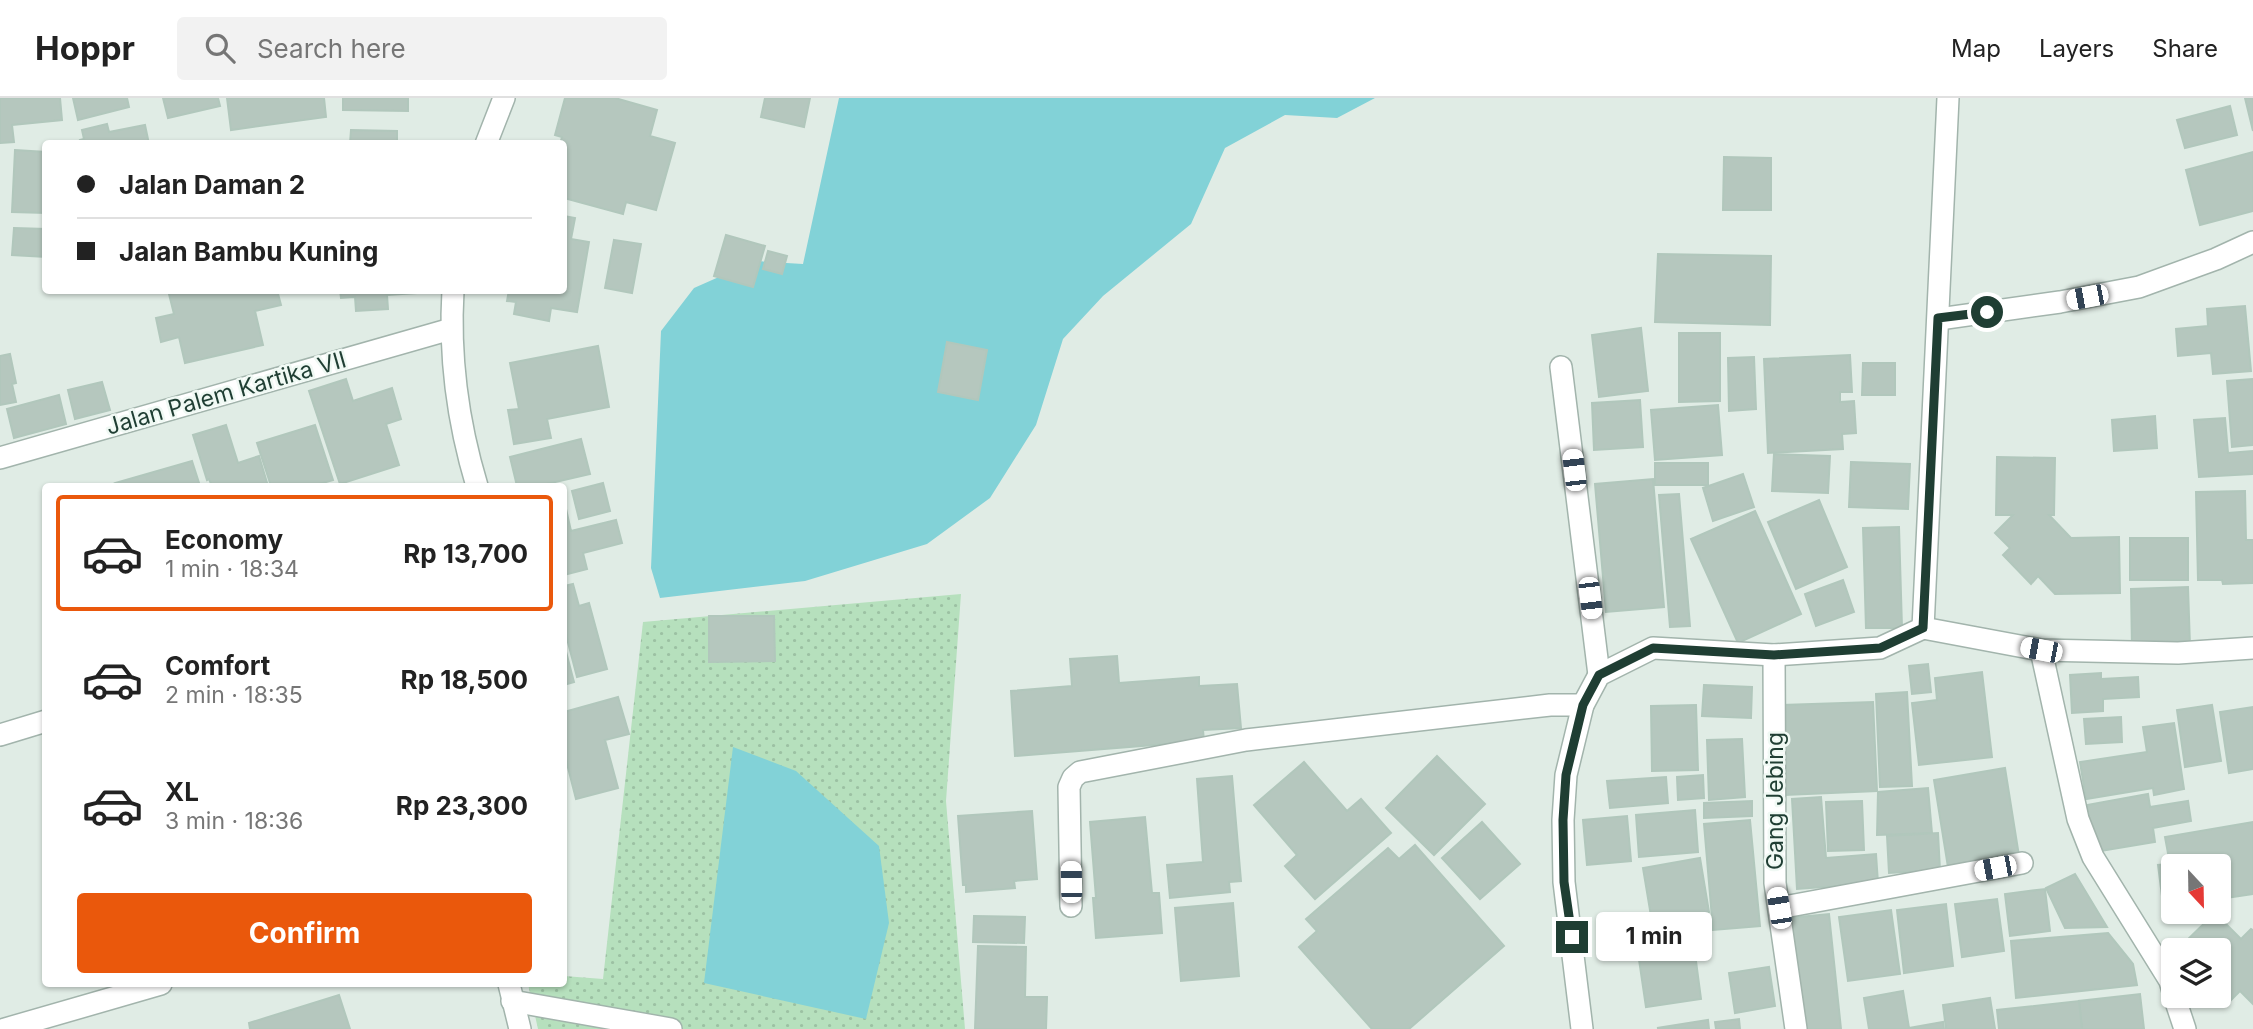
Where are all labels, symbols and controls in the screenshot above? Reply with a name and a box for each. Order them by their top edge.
search box [177,17,667,80]
text: Hoppr [35,28,135,68]
icon: search [201,29,239,67]
text: Search here [257,33,406,64]
text: Map [1951,34,2001,63]
text: Layers [2039,34,2114,63]
text: Share [2152,34,2218,63]
text: Jalan Daman 2 [119,169,305,200]
text: Jalan Bambu Kuning [119,236,378,267]
car [2065,283,2110,311]
route start [1971,296,2003,328]
street label: Jalan Palem Kartika VII [103,345,349,441]
car [1562,448,1587,492]
icon: car [81,522,144,585]
text: Economy [165,524,283,555]
text: Rp 13,700 [403,538,528,569]
text: 1 min · 18:34 [165,555,299,583]
car [1578,576,1603,620]
car [2019,636,2064,664]
icon: car [81,648,144,711]
text: Comfort [165,650,270,681]
text: Rp 18,500 [401,664,528,695]
text: 2 min · 18:35 [165,681,303,709]
street label: Gang Jebing [1761,732,1789,870]
icon: car [81,774,144,837]
text: XL [165,776,199,807]
text: Rp 23,300 [396,790,528,821]
text: 3 min · 18:36 [165,807,303,835]
car [1973,854,2018,882]
north arrow [2161,854,2231,924]
map controls [2161,854,2231,1008]
car [1061,861,1082,903]
car [1766,886,1793,930]
button: Confirm [77,893,532,973]
callout: 1 min [1596,912,1712,962]
route end [1556,921,1588,953]
text: 1 min [1626,922,1682,950]
button: layers [2161,938,2231,1008]

